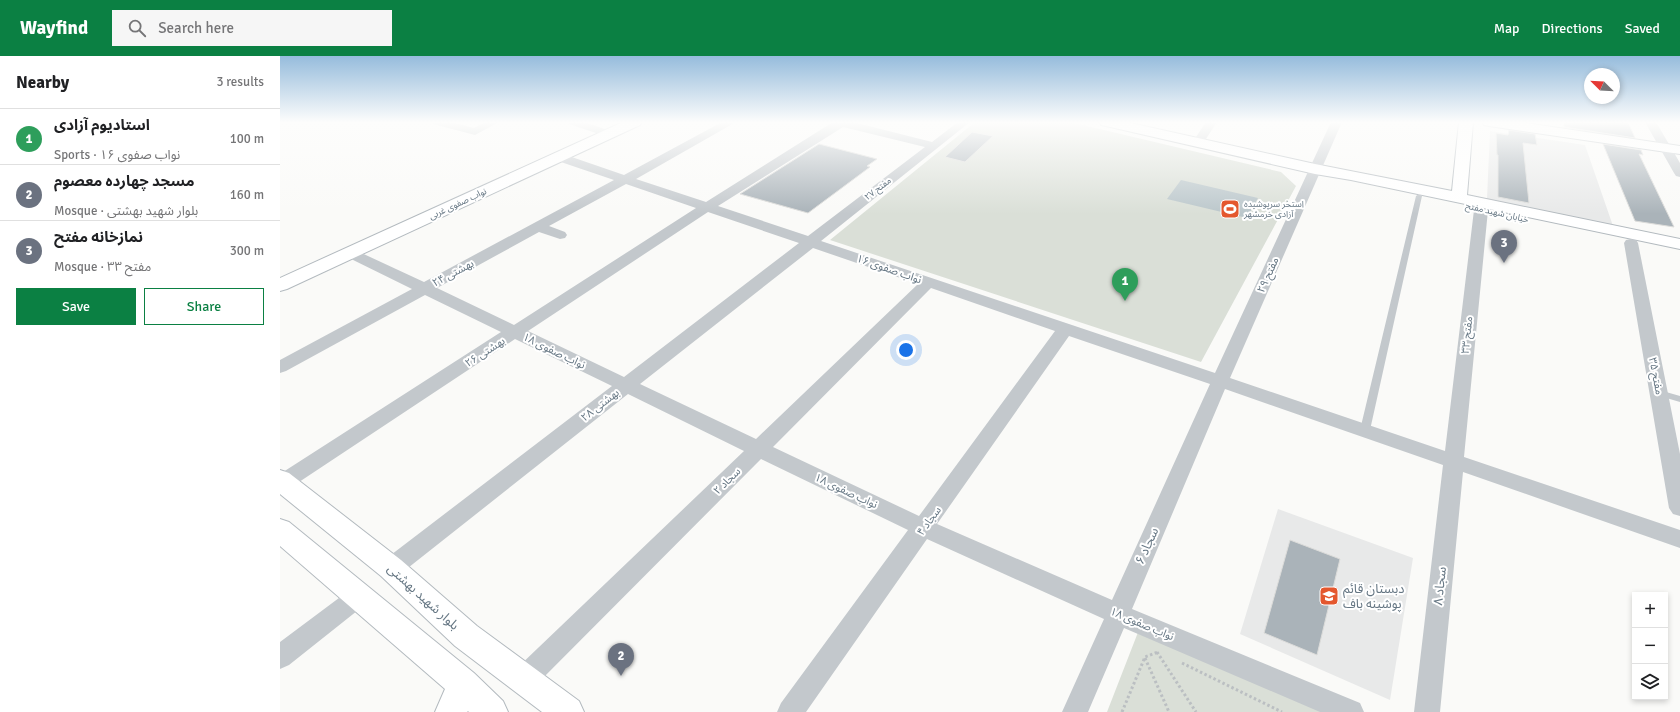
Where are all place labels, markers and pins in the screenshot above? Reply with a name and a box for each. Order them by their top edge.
sports icon: استخر سرپوشیده آزادی خرمشهر [1219,198,1241,220]
place label: استخر سرپوشیده آزادی خرمشهر [1243,199,1304,220]
pin: 3 [1491,230,1517,263]
pin: 1 [1112,268,1138,301]
place label: دبستان قائم پوشینه باف [1343,581,1405,613]
school or university icon: دبستان قائم پوشینه باف [1318,585,1340,607]
pin: 2 [608,643,634,676]

